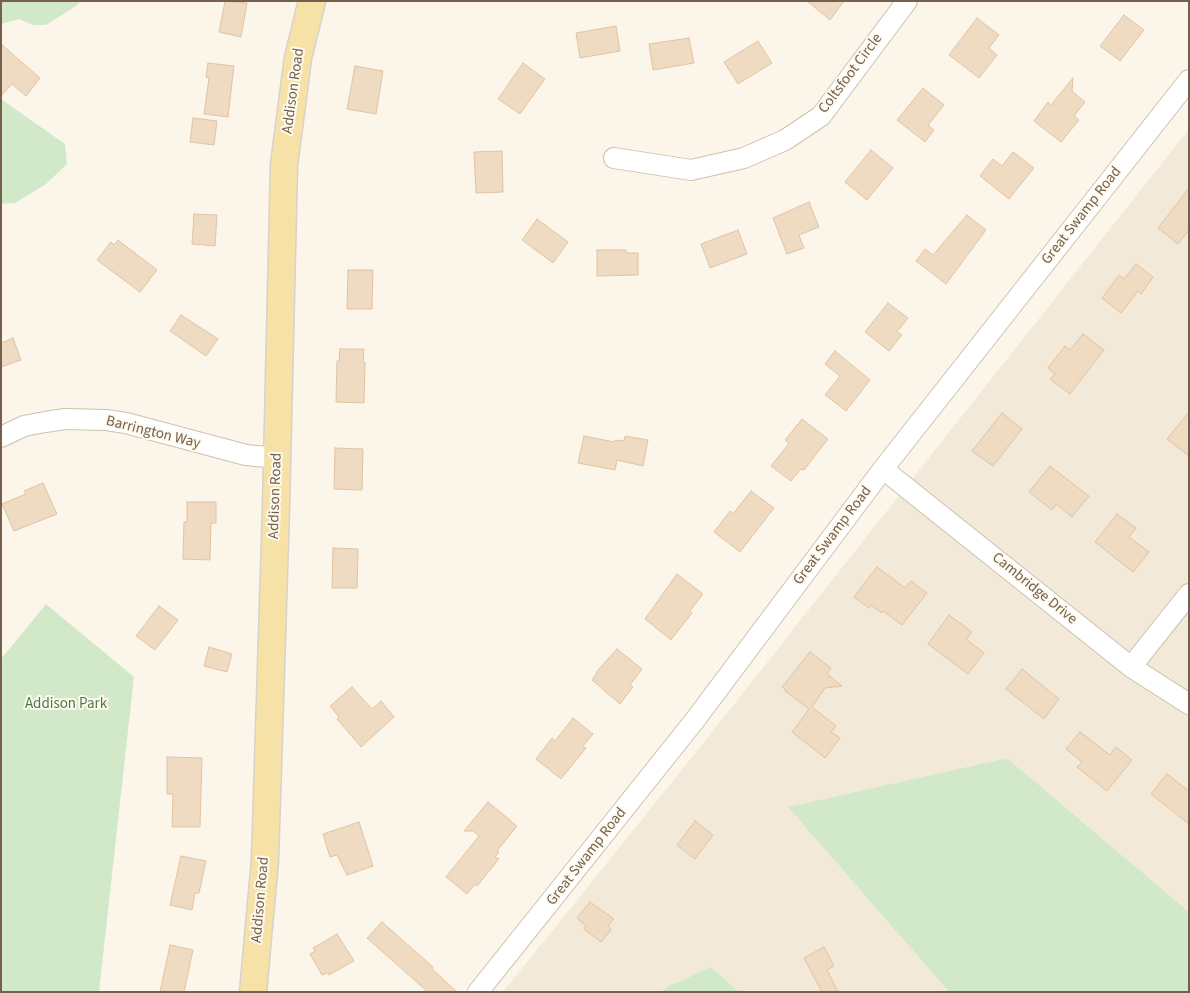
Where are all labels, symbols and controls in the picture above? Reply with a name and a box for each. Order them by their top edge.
street label: Coltsfoot Circle [815,30,887,118]
street label: Addison Road [279,47,309,135]
street label: Great Swamp Road [1038,164,1126,268]
street label: Barrington Way [104,413,202,453]
street label: Addison Road [265,453,287,539]
street label: Great Swamp Road [790,483,876,589]
street label: Cambridge Drive [988,549,1080,629]
park label: Addison Park [25,696,107,714]
street label: Great Swamp Road [543,805,631,909]
street label: Addison Road [248,856,274,944]

